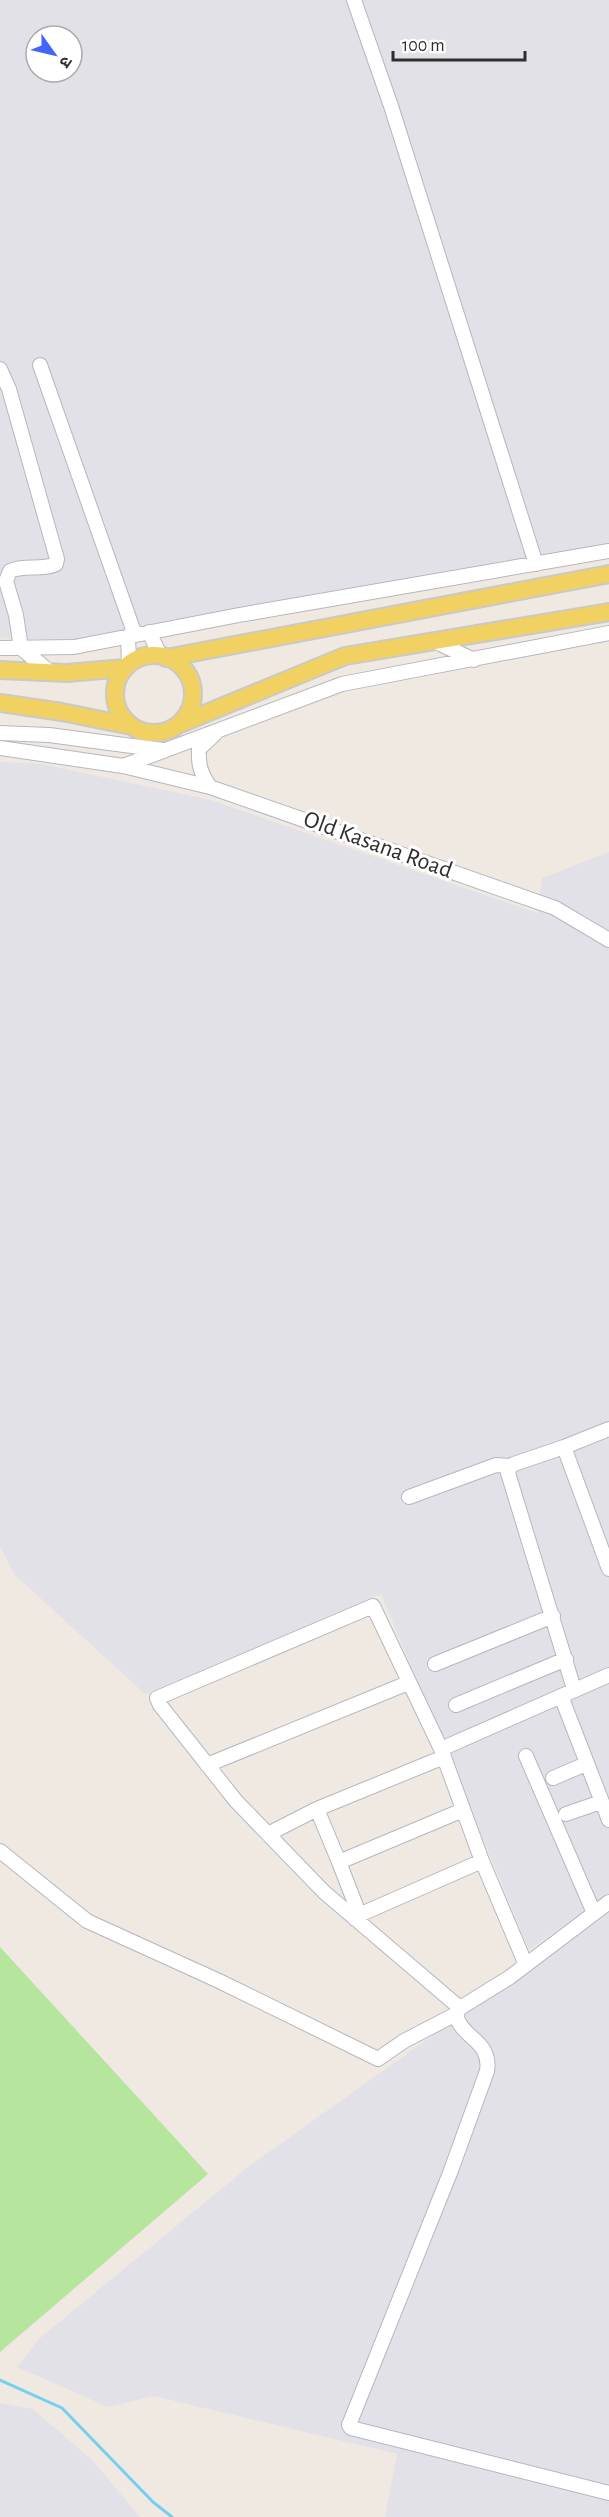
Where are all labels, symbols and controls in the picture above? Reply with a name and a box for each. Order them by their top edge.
north arrow [24,24,84,84]
scale bar [393,24,525,62]
text: 100 m [402,37,445,55]
text: उ [56,53,75,71]
street label: Old Kasana Road [300,807,456,883]

